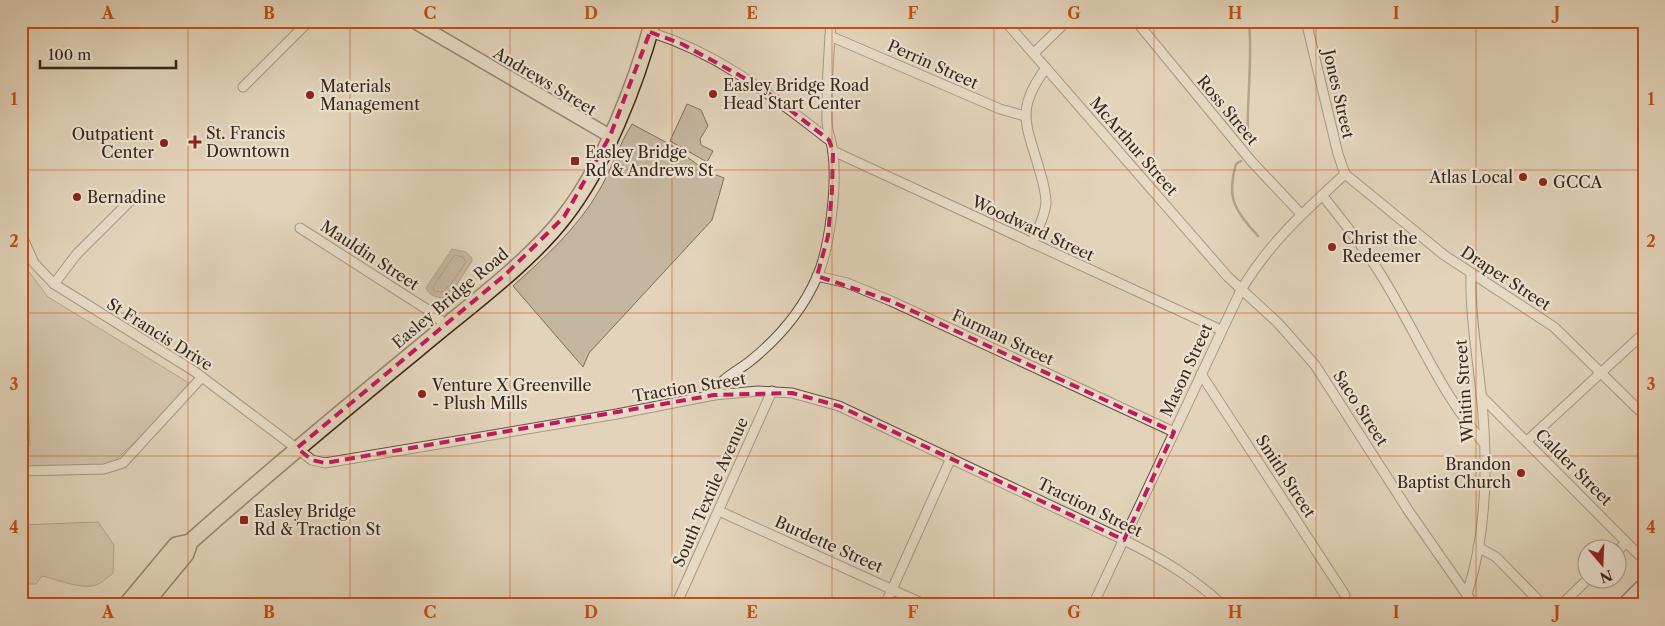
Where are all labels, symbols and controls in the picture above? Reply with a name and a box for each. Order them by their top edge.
text: A [101,3,115,23]
text: B [263,3,275,23]
text: C [424,3,436,23]
text: D [584,3,598,23]
text: E [746,3,758,23]
text: F [908,3,919,23]
text: G [1067,3,1081,23]
text: H [1228,3,1242,23]
text: I [1393,3,1400,23]
text: J [1551,3,1560,23]
street label: Perrin Street [885,35,982,93]
scale bar [40,38,176,70]
street label: Andrews Street [489,42,600,120]
text: 100 m [48,45,91,64]
street label: Jones Street [1318,45,1359,141]
street label: Ross Street [1193,71,1263,149]
place label: Easley Bridge Road Head Start Center [723,75,869,113]
place label: Materials Management [320,76,420,114]
marker: Easley Bridge Road Head Start Center [707,88,719,100]
text: 1 [10,89,18,109]
marker: Materials Management [304,89,316,101]
text: 1 [1647,89,1655,109]
street label: McArthur Street [1086,93,1183,200]
place label: St. Francis Downtown [206,123,290,161]
place label: Outpatient Center [72,124,154,162]
marker: St. Francis Downtown [188,135,202,149]
marker: Outpatient Center [158,137,170,149]
place label: Easley Bridge Rd & Andrews St [585,142,714,180]
marker: Easley Bridge Rd & Andrews St [569,155,581,167]
place label: Atlas Local [1428,167,1513,187]
marker: Atlas Local [1517,171,1529,183]
place label: GCCA [1553,172,1604,192]
marker: GCCA [1537,176,1549,188]
place label: Bernadine [87,187,166,207]
marker: Bernadine [71,191,83,203]
street label: Woodward Street [968,191,1098,265]
street label: Mauldin Street [317,216,423,294]
place label: Christ the Redeemer [1342,228,1421,266]
text: 2 [9,231,19,251]
text: 2 [1646,231,1656,251]
marker: Christ the Redeemer [1326,241,1338,253]
street label: Draper Street [1457,242,1555,315]
street label: Easley Bridge Road [388,243,513,353]
street label: St Francis Drive [103,293,217,375]
street label: Furman Street [949,305,1057,369]
street label: Mason Street [1156,320,1217,420]
street label: Whitin Street [1450,339,1478,444]
street label: Saco Street [1329,367,1393,450]
street label: Traction Street [631,368,747,406]
text: 3 [9,374,19,394]
text: 3 [1646,374,1656,394]
place label: Venture X Greenville - Plush Mills [431,375,592,413]
marker: Venture X Greenville - Plush Mills [416,388,428,400]
street label: South Textile Avenue [668,414,752,570]
street label: Calder Street [1531,424,1617,510]
street label: Smith Street [1252,431,1320,521]
place label: Brandon Baptist Church [1397,454,1511,492]
marker: Brandon Baptist Church [1515,467,1527,479]
street label: Traction Street [1034,473,1146,541]
place label: Easley Bridge Rd & Traction St [254,501,381,539]
street label: Burdette Street [772,511,886,577]
marker: Easley Bridge Rd & Traction St [238,514,250,526]
text: 4 [9,517,19,537]
text: 4 [1646,517,1656,537]
north arrow [1578,538,1628,588]
text: N [1598,566,1615,587]
text: A [101,602,115,622]
text: B [263,602,275,622]
text: C [424,602,436,622]
text: D [584,602,598,622]
text: E [746,602,758,622]
text: F [908,602,919,622]
text: G [1067,602,1081,622]
text: H [1228,602,1242,622]
text: I [1393,602,1400,622]
text: J [1551,602,1560,622]

